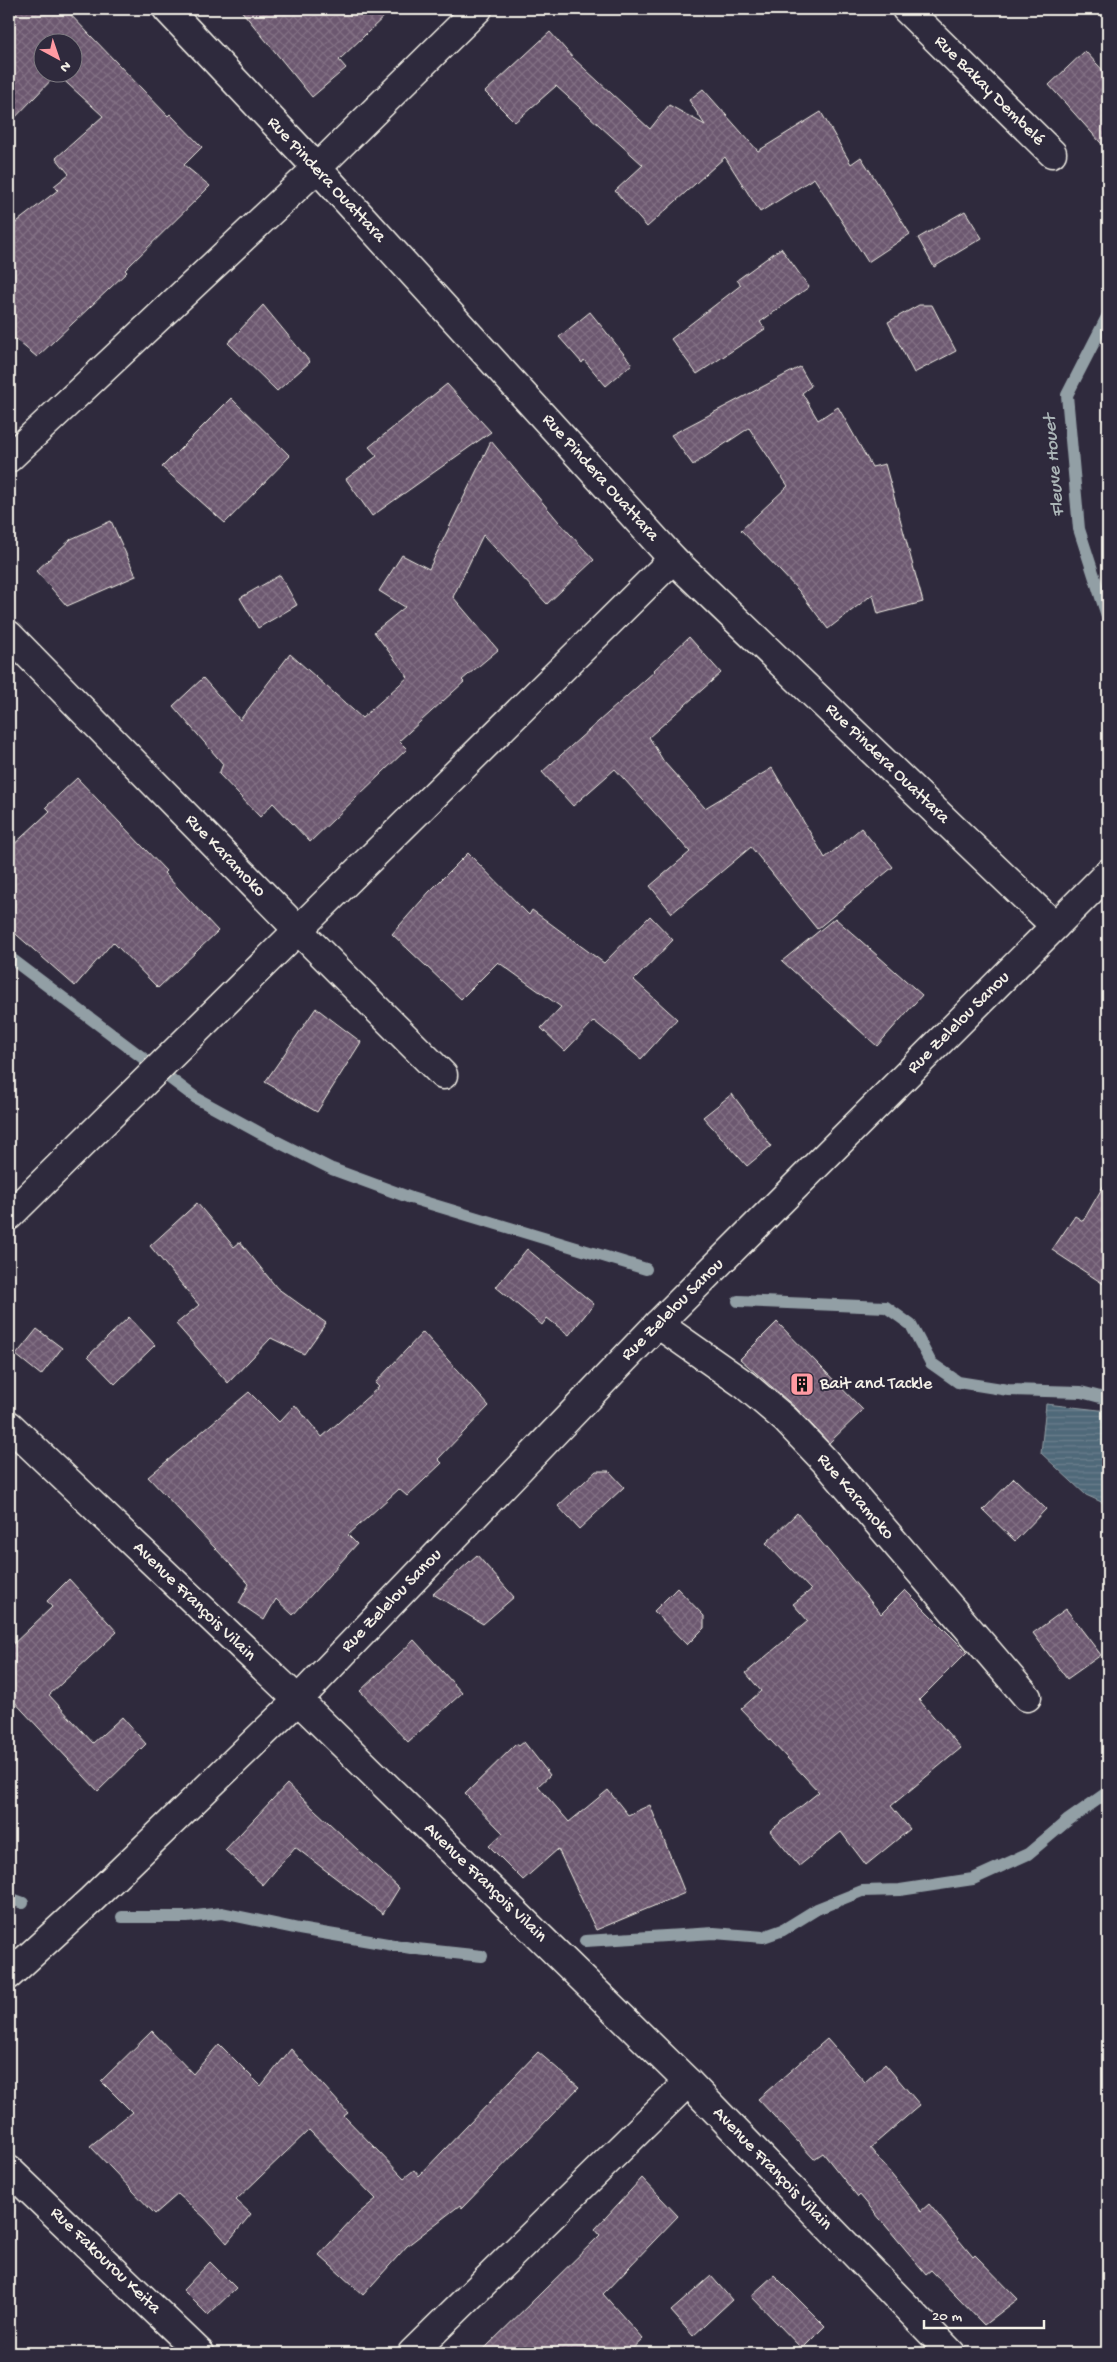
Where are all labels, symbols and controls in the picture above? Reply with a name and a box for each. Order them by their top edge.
street label: Rue Bakay Dembelé [929,31,1049,151]
north arrow [32,32,82,82]
text: N [56,57,74,75]
street label: Rue Pindera Ouattara [262,113,390,248]
street label: Rue Pindera Ouattara [537,410,664,547]
water label: Fleuve Houet [1039,411,1071,518]
street label: Rue Pindera Ouattara [820,699,954,829]
street label: Rue Karamoko [180,810,270,902]
street label: Rue Zelelou Sanou [903,967,1015,1079]
street label: Rue Zelelou Sanou [617,1254,729,1366]
building icon: Bait and Tackle [789,1371,815,1397]
place label: Bait and Tackle [819,1374,933,1395]
street label: Rue Karamoko [812,1450,898,1544]
street label: Avenue François Vilain [128,1538,260,1667]
street label: Rue Zelelou Sanou [337,1544,447,1657]
street label: Avenue François Vilain [419,1819,551,1948]
street label: Avenue François Vilain [708,2103,837,2235]
street label: Rue Fakourou Keita [45,2203,165,2320]
scale bar [924,2297,1044,2329]
text: 20 m [932,2308,962,2326]

